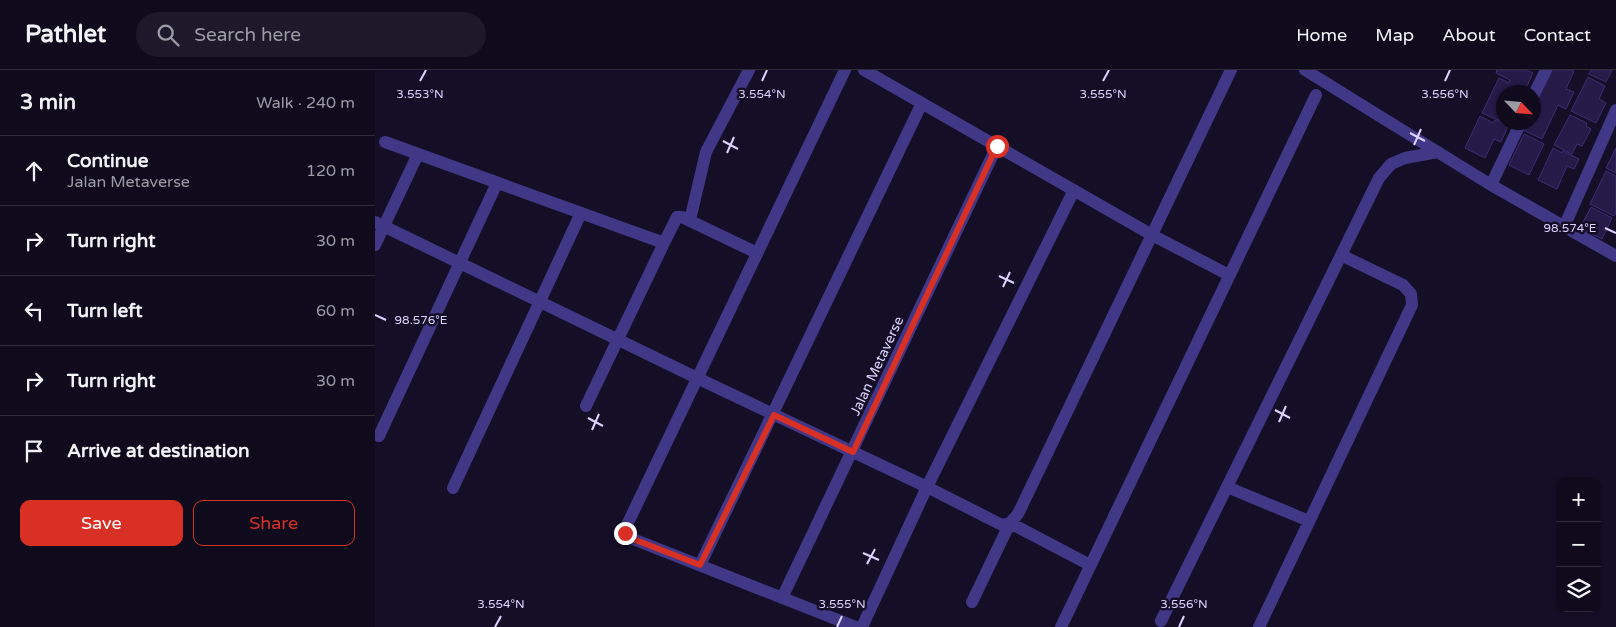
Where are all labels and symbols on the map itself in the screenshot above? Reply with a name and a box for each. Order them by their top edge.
north arrow [1496,85,1541,130]
text: 3.553°N [396,87,444,101]
text: 3.554°N [738,87,786,101]
text: 3.555°N [1079,87,1127,101]
text: 3.556°N [1421,87,1469,101]
route start [986,135,1009,158]
text: 98.574°E [1544,221,1597,235]
text: 98.576°E [395,313,448,327]
street label: Jalan Metaverse [847,314,907,418]
route end [614,522,637,545]
text: 3.554°N [477,597,525,611]
text: 3.555°N [818,597,866,611]
text: 3.556°N [1160,597,1208,611]

